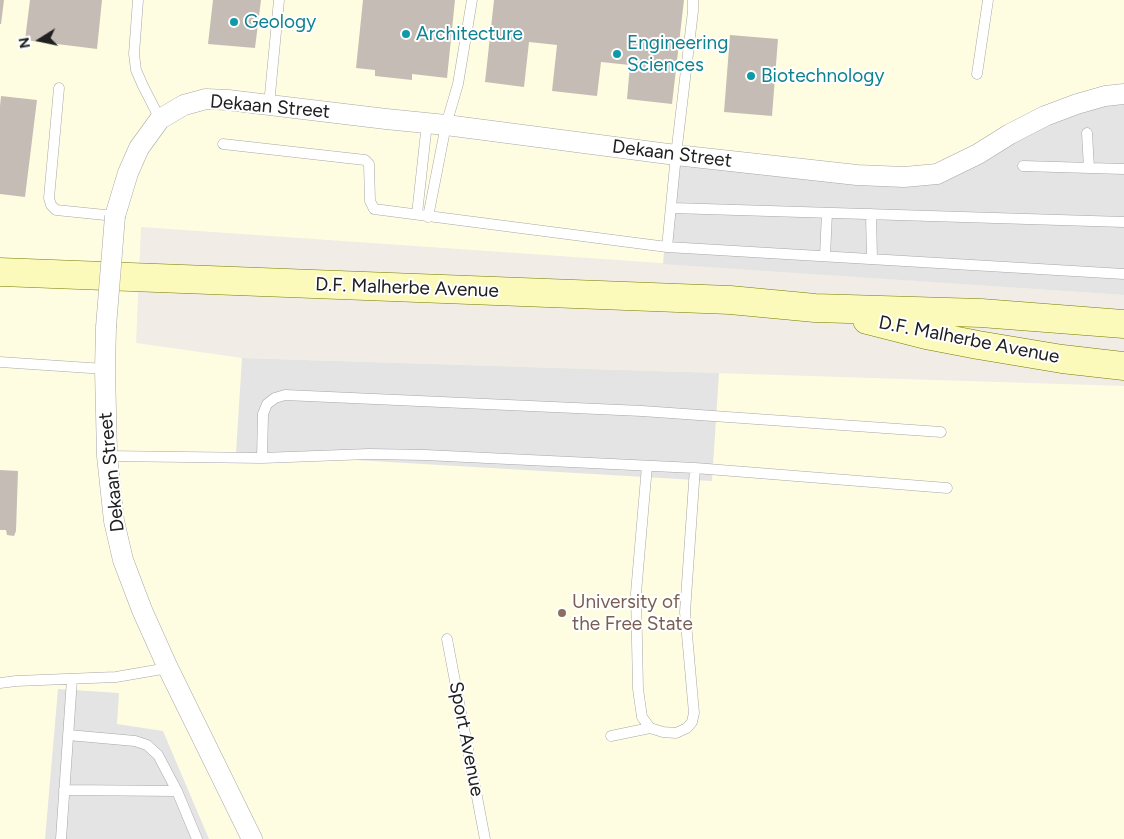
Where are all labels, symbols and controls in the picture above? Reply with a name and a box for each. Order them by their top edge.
place label: Geology [244,11,316,33]
north arrow [15,15,65,65]
marker: Geology [228,16,240,28]
place label: Architecture [416,23,523,45]
marker: Architecture [400,28,412,40]
place label: Engineering Sciences [627,32,728,76]
text: N [15,36,34,50]
marker: Engineering Sciences [611,48,623,60]
place label: Biotechnology [761,65,884,87]
marker: Biotechnology [745,70,757,82]
street label: Dekaan Street [209,90,331,124]
street label: Dekaan Street [611,135,733,173]
street label: D.F. Malherbe Avenue [315,273,499,303]
street label: D.F. Malherbe Avenue [877,311,1061,369]
street label: Dekaan Street [94,411,130,533]
place label: University of the Free State [572,591,693,635]
marker: University of the Free State [556,607,568,619]
street label: Sport Avenue [444,680,488,798]

